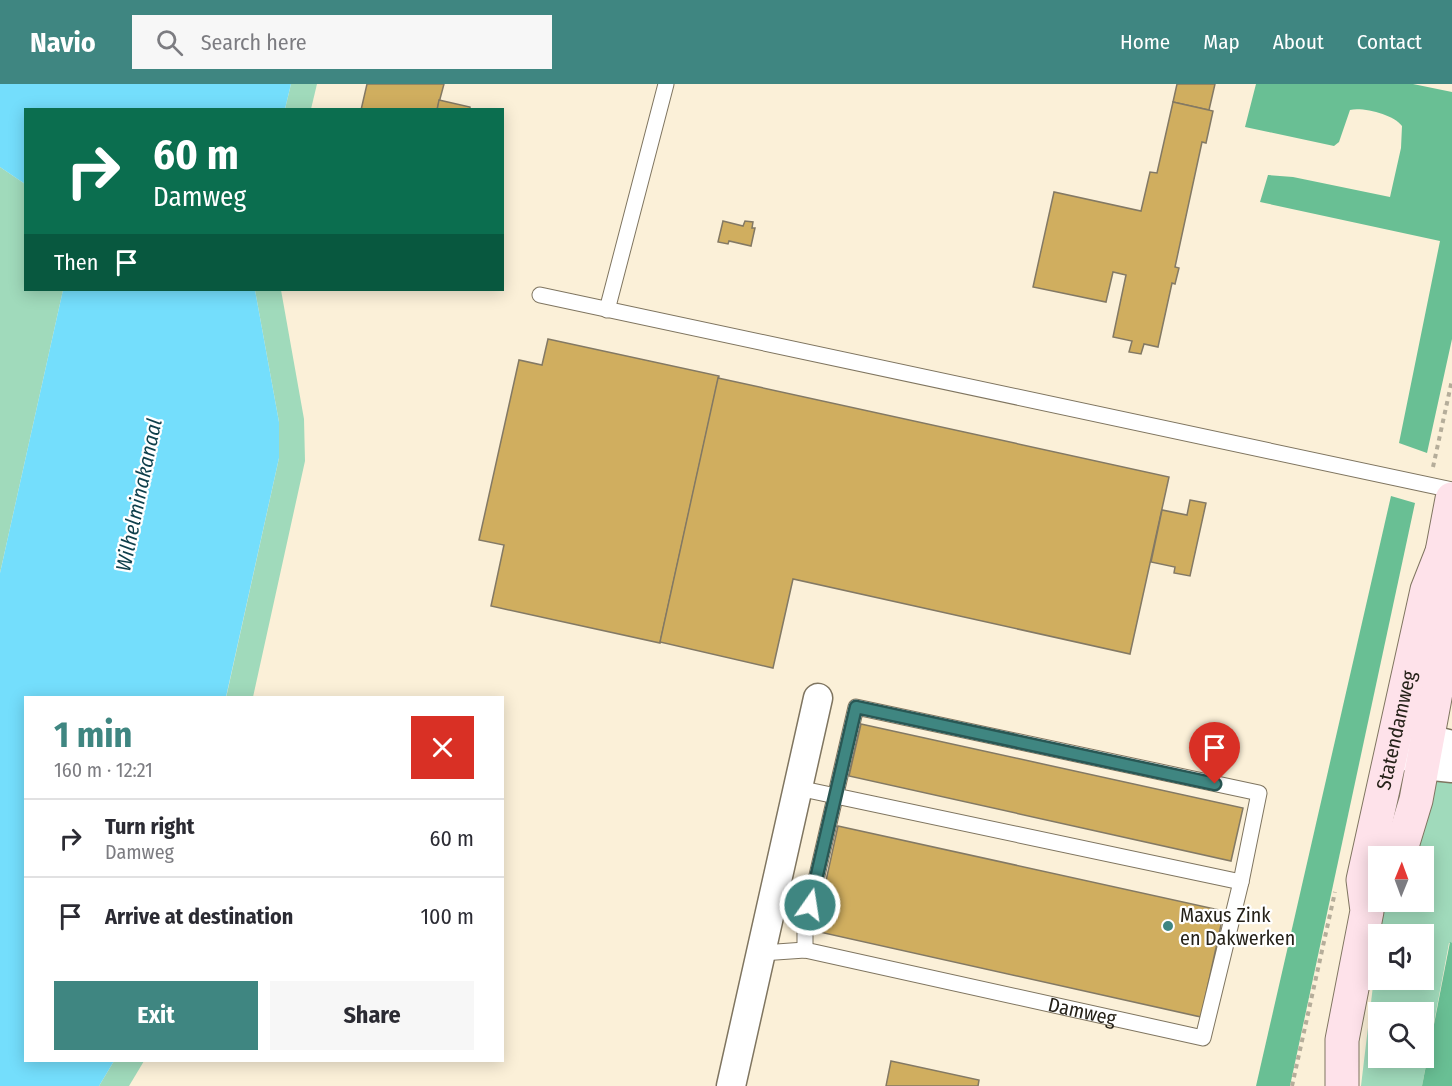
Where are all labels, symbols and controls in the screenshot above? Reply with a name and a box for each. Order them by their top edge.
search box [132,15,552,69]
text: Navio [30,26,96,59]
icon: search [153,26,186,59]
text: Search here [201,29,307,56]
text: Home [1120,29,1170,55]
text: Map [1203,29,1240,55]
text: About [1273,29,1324,55]
text: Contact [1357,29,1422,55]
text: 60 m [153,130,239,180]
icon: right [54,132,132,210]
text: Damweg [153,181,246,213]
icon: arrive [110,246,143,279]
text: Then [54,249,98,276]
water label: Wilhelminakanaal [110,416,168,574]
street label: Statendamweg [1371,668,1421,792]
text: 1 min [54,713,132,757]
button: close [411,716,474,779]
pin [1189,722,1240,784]
icon: arrive [1198,731,1231,764]
text: 160 m · 12:21 [54,758,153,782]
text: Turn right [105,813,194,840]
icon: right [54,822,87,855]
text: 60 m [430,825,474,852]
text: Damweg [105,840,174,864]
north arrow [1368,846,1434,912]
map controls [1368,846,1434,1068]
position arrow [778,873,842,937]
icon: arrive [54,900,87,933]
text: Arrive at destination [105,903,293,930]
text: 100 m [420,903,474,930]
place label: Maxus Zink en Dakwerken [1180,903,1295,950]
marker: Maxus Zink en Dakwerken [1161,919,1175,933]
button: sound [1368,924,1434,990]
button: Exit [54,981,258,1050]
button: Share [270,981,474,1050]
street label: Damweg [1046,992,1119,1031]
button: search [1368,1002,1434,1068]

